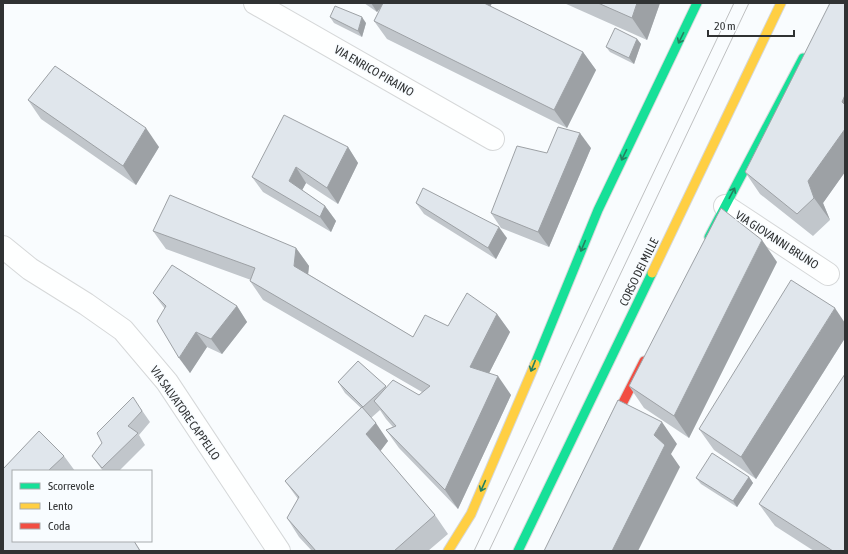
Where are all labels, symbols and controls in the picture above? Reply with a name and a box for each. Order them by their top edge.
scale bar [708,12,794,38]
text: 20 m [714,19,736,33]
one-way arrow [677,32,684,44]
street label: VIA ENRICO PIRAINO [332,43,416,99]
one-way arrow [620,149,627,161]
one-way arrow [729,187,736,199]
street label: VIA GIOVANNI BRUNO [733,208,821,272]
street label: CORSO DEI MILLE [617,236,661,308]
one-way arrow [579,240,586,252]
one-way arrow [529,360,537,372]
street label: VIA SALVATORE CAPPELLO [147,363,223,463]
legend [12,470,152,542]
text: Scorrevole [48,479,95,493]
one-way arrow [479,480,487,492]
text: Lento [48,499,73,513]
text: Coda [48,519,70,533]

